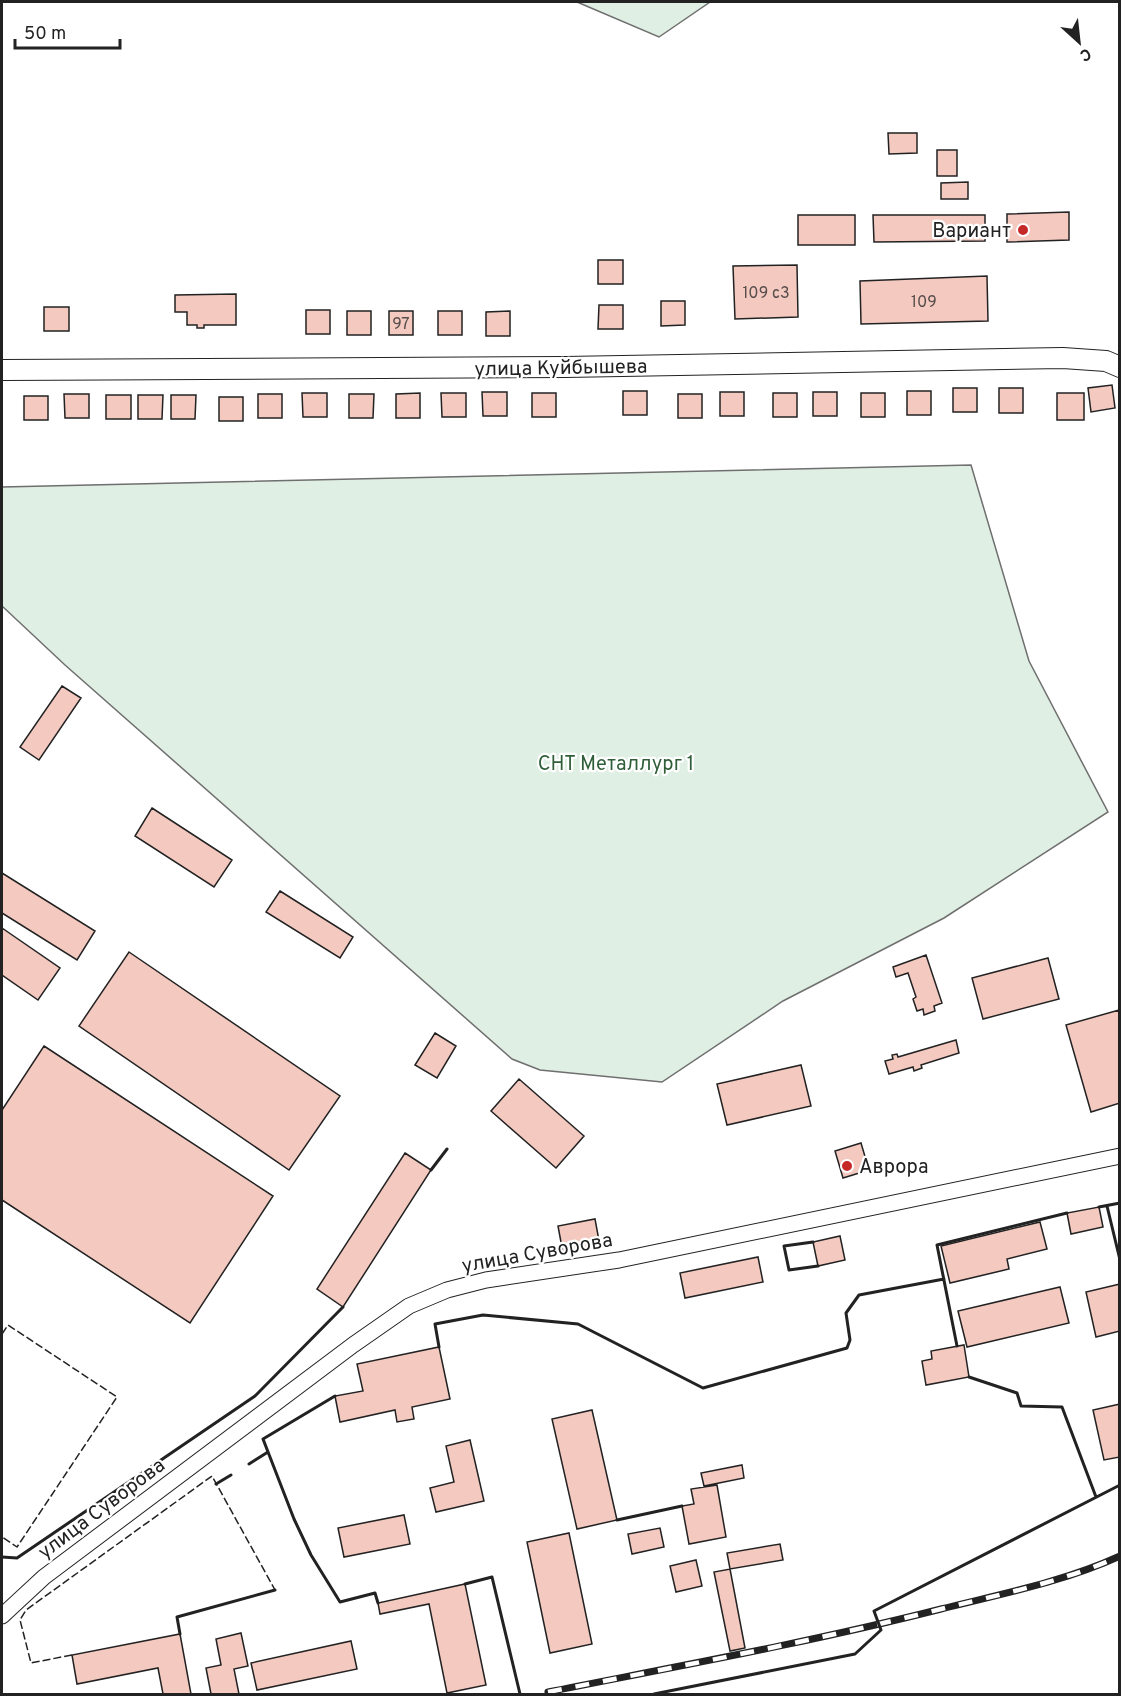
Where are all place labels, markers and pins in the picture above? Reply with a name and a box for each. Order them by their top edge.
place label: Вариант [932,219,1011,245]
marker: Вариант [1016,223,1030,237]
place label: Аврора [859,1155,928,1181]
marker: Аврора [840,1159,854,1173]

